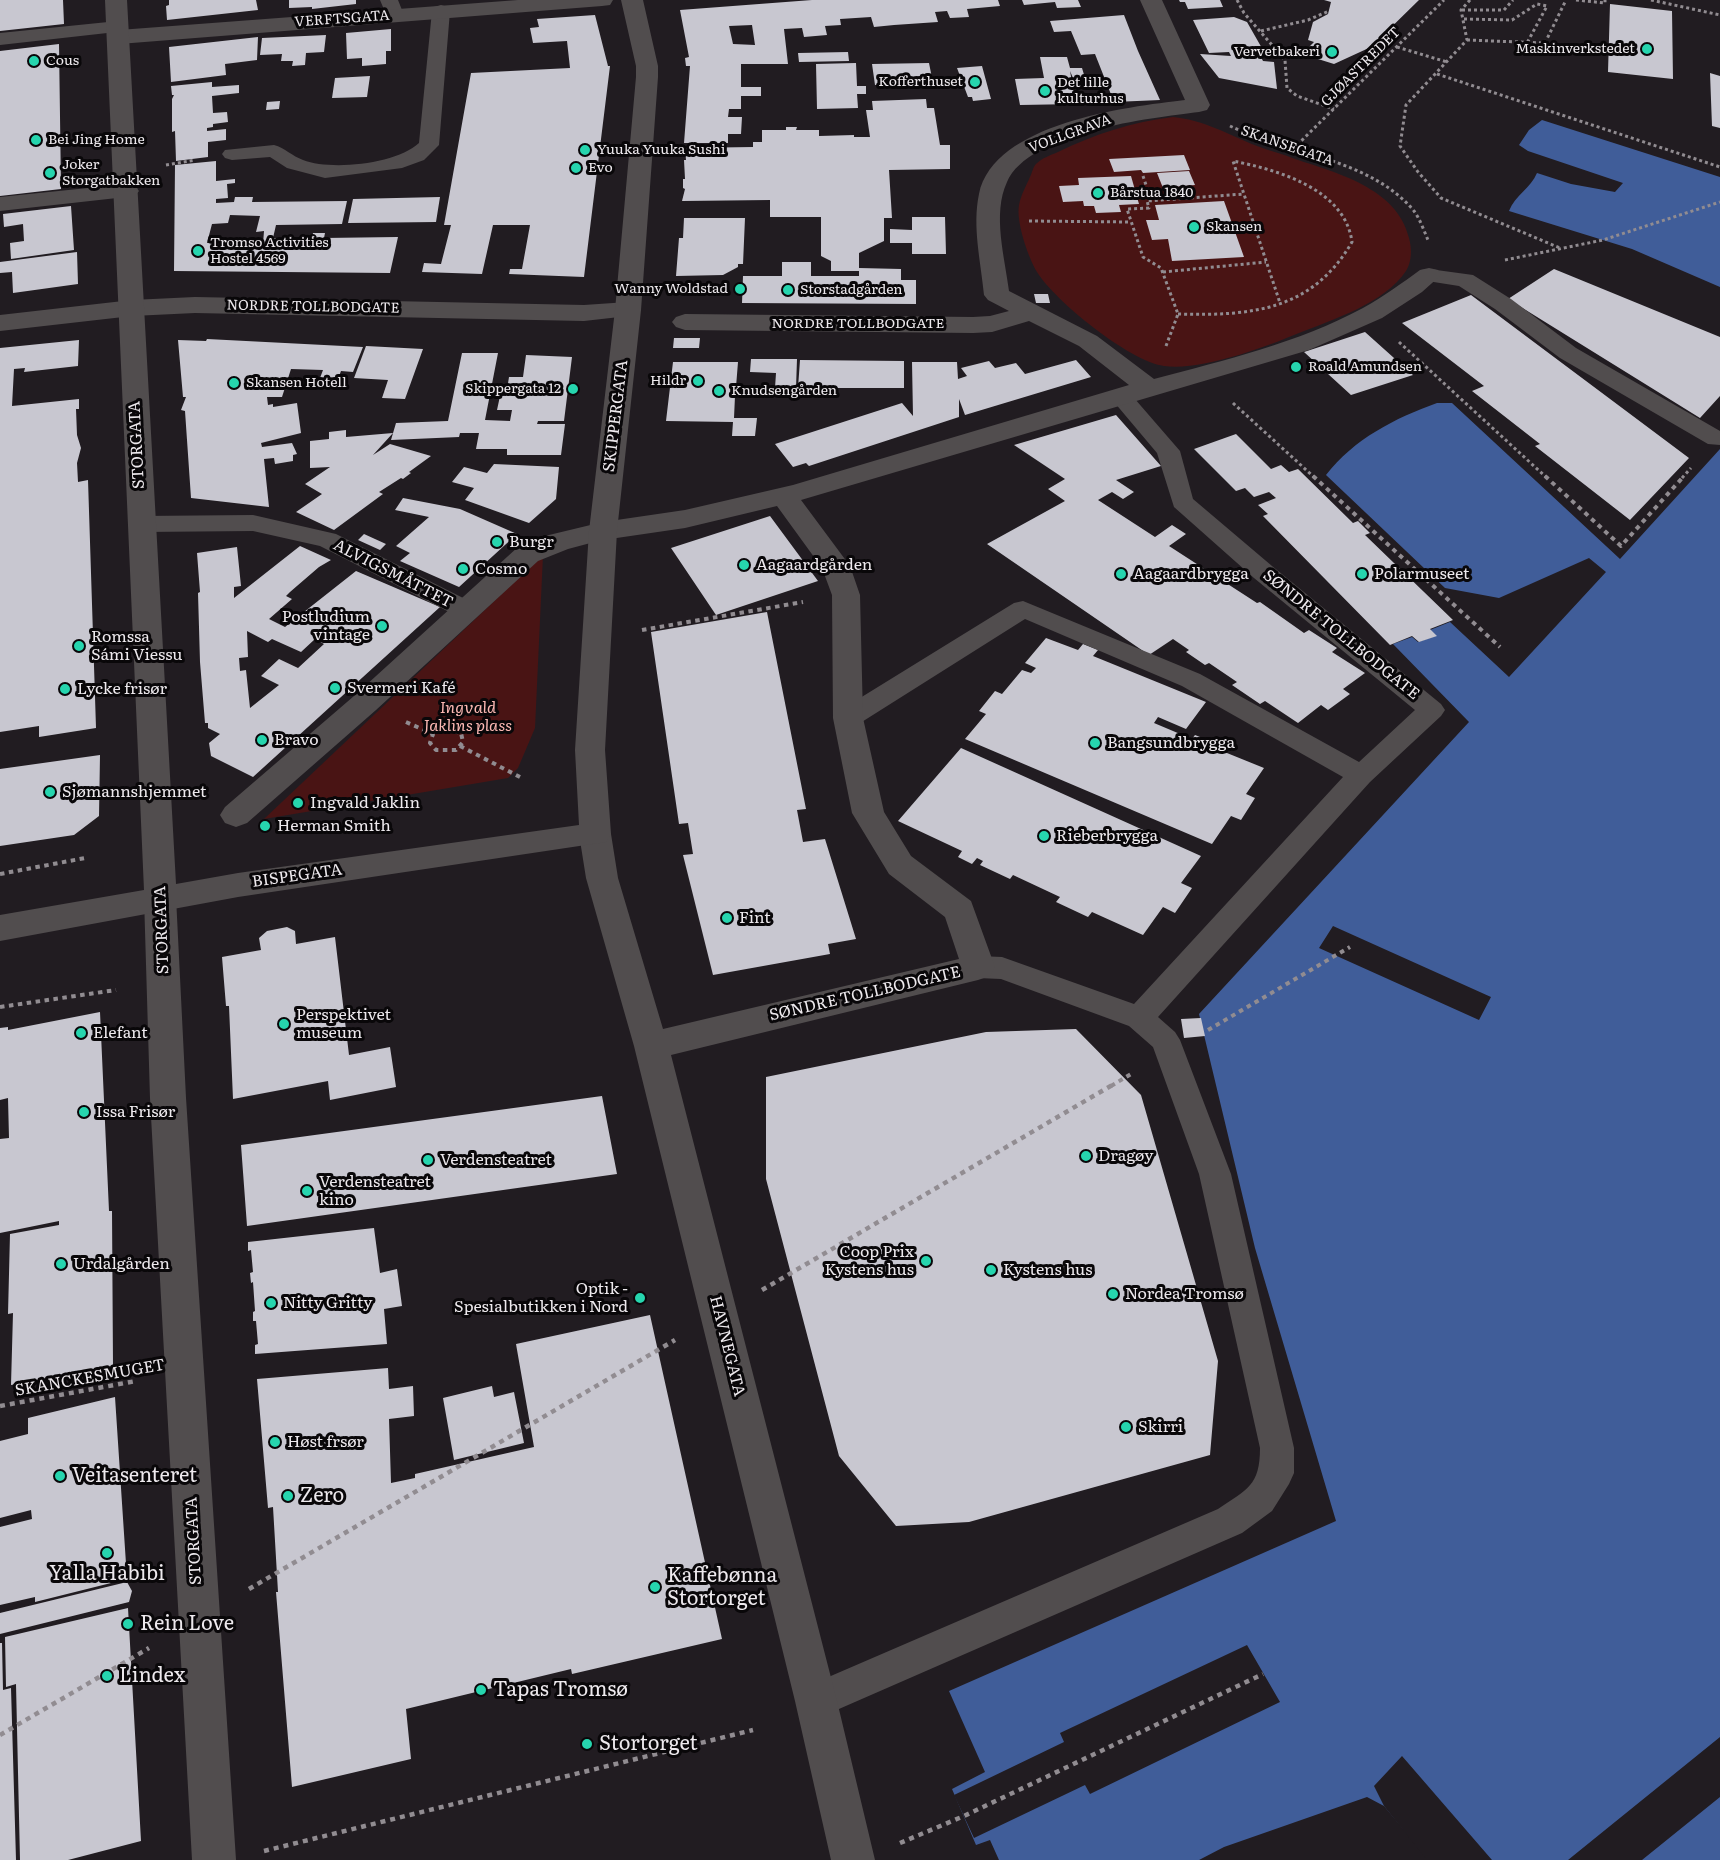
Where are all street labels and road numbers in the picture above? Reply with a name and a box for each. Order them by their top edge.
street label: VERFTSGATA [294,7,390,31]
street label: GJØASTREDET [1318,24,1404,110]
street label: VOLLGRAVA [1026,111,1114,157]
street label: SKANSEGATA [1238,122,1336,170]
street label: NORDRE TOLLBODGATE [226,297,400,317]
street label: NORDRE TOLLBODGATE [772,316,944,332]
street label: SKIPPERGATA [600,359,632,473]
street label: STORGATA [125,400,149,490]
street label: ALVIGSMÅTTET [330,536,456,612]
street label: SØNDRE TOLLBODGATE [1259,566,1423,704]
street label: BISPEGATA [251,860,343,892]
street label: STORGATA [151,886,173,974]
street label: SØNDRE TOLLBODGATE [768,963,962,1025]
street label: HAVNEGATA [705,1294,749,1398]
street label: SKANCKESMUGET [14,1355,166,1401]
street label: STORGATA [182,1496,206,1586]

